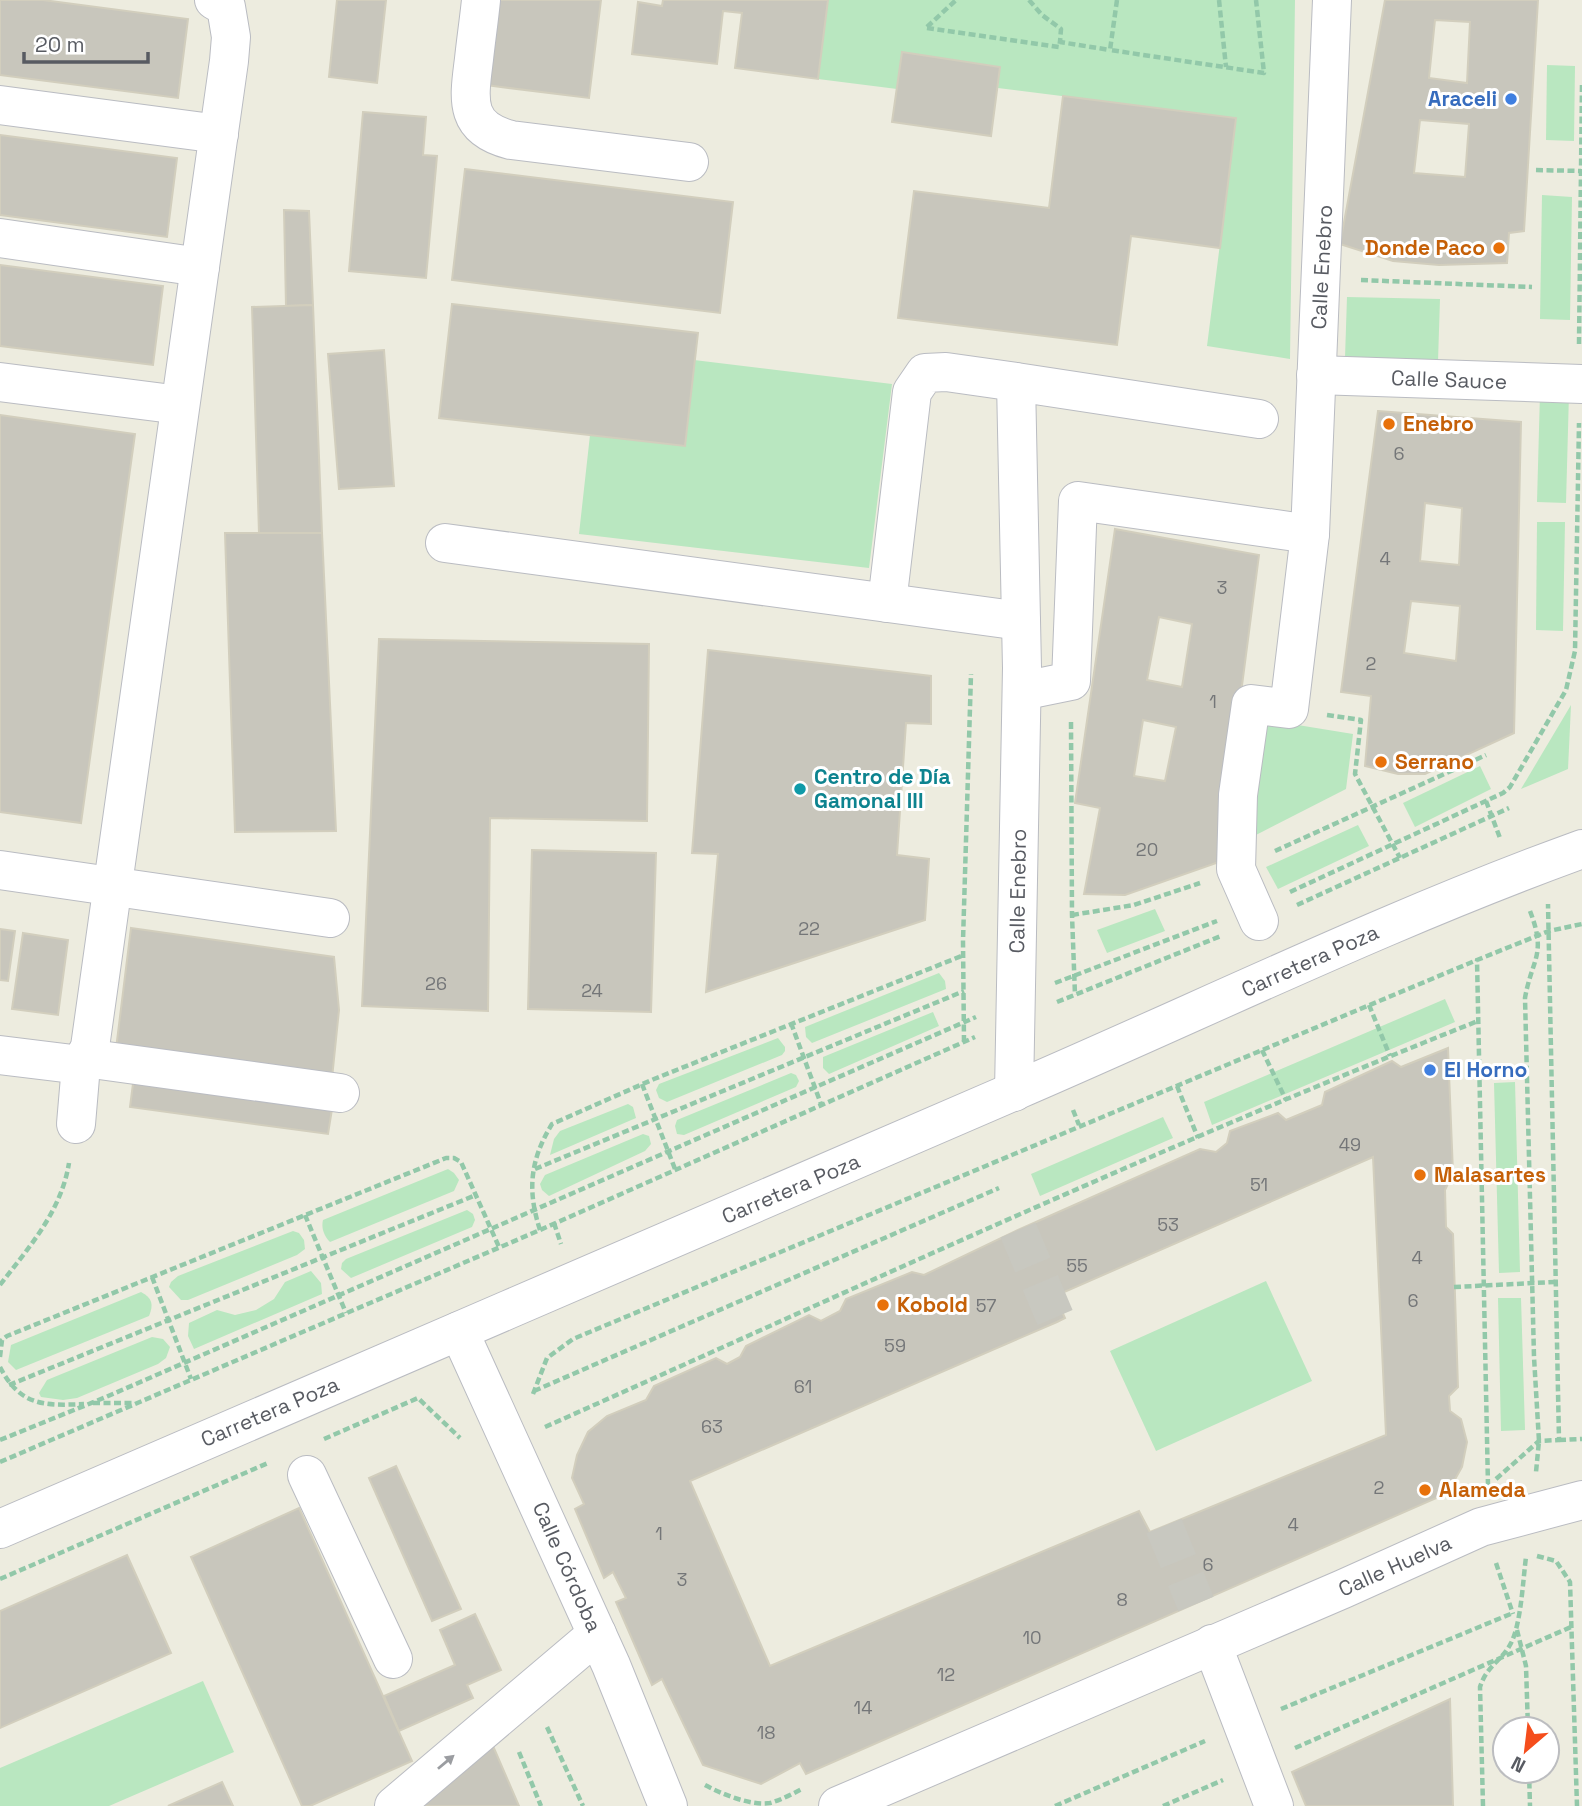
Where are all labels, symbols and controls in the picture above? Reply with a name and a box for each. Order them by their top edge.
scale bar [24,21,149,65]
text: 20 m [35,31,85,58]
place label: Araceli [1428,85,1497,112]
marker: Araceli [1503,91,1519,107]
street label: Calle Enebro [1305,204,1338,330]
place label: Donde Paco [1365,234,1485,261]
marker: Donde Paco [1491,240,1507,256]
street label: Calle Sauce [1390,364,1508,395]
place label: Enebro [1403,410,1474,437]
marker: Enebro [1381,416,1397,432]
house number: 6 [1393,442,1405,465]
house number: 4 [1379,547,1391,570]
house number: 3 [1217,576,1227,599]
house number: 2 [1366,652,1376,675]
house number: 1 [1209,690,1217,713]
place label: Serrano [1395,748,1474,775]
marker: Serrano [1373,754,1389,770]
place label: Centro de Día Gamonal III [814,763,951,814]
marker: Centro de Día Gamonal III [792,781,808,797]
street label: Calle Enebro [1003,828,1032,954]
house number: 20 [1136,838,1158,861]
house number: 22 [798,917,820,940]
street label: Carretera Poza [1237,918,1383,1003]
house number: 26 [425,972,447,995]
house number: 24 [581,979,603,1002]
place label: El Horno [1444,1056,1527,1083]
marker: El Horno [1422,1062,1438,1078]
house number: 49 [1339,1133,1361,1156]
street label: Carretera Poza [718,1147,864,1230]
place label: Malasartes [1434,1161,1546,1188]
marker: Malasartes [1412,1167,1428,1183]
house number: 51 [1250,1173,1268,1196]
house number: 53 [1157,1213,1179,1236]
house number: 4 [1411,1246,1423,1269]
house number: 55 [1066,1254,1088,1277]
house number: 6 [1407,1289,1419,1312]
place label: Kobold [897,1291,968,1318]
house number: 57 [976,1294,996,1317]
marker: Kobold [875,1297,891,1313]
house number: 59 [884,1334,906,1357]
street label: Carretera Poza [197,1370,343,1453]
house number: 61 [794,1375,812,1398]
house number: 63 [701,1415,723,1438]
house number: 2 [1374,1476,1384,1499]
place label: Alameda [1439,1476,1526,1503]
marker: Alameda [1417,1482,1433,1498]
street label: Calle Córdoba [527,1497,608,1636]
house number: 4 [1287,1513,1299,1536]
house number: 1 [655,1522,663,1545]
street label: Calle Huelva [1334,1529,1456,1602]
house number: 6 [1202,1553,1214,1576]
house number: 3 [677,1568,687,1591]
house number: 8 [1116,1588,1128,1611]
house number: 10 [1022,1626,1042,1649]
house number: 12 [937,1663,955,1686]
house number: 14 [854,1696,872,1719]
north arrow [1491,1715,1561,1785]
house number: 18 [757,1721,775,1744]
text: N [1507,1751,1530,1779]
one-way arrow [438,1755,455,1770]

